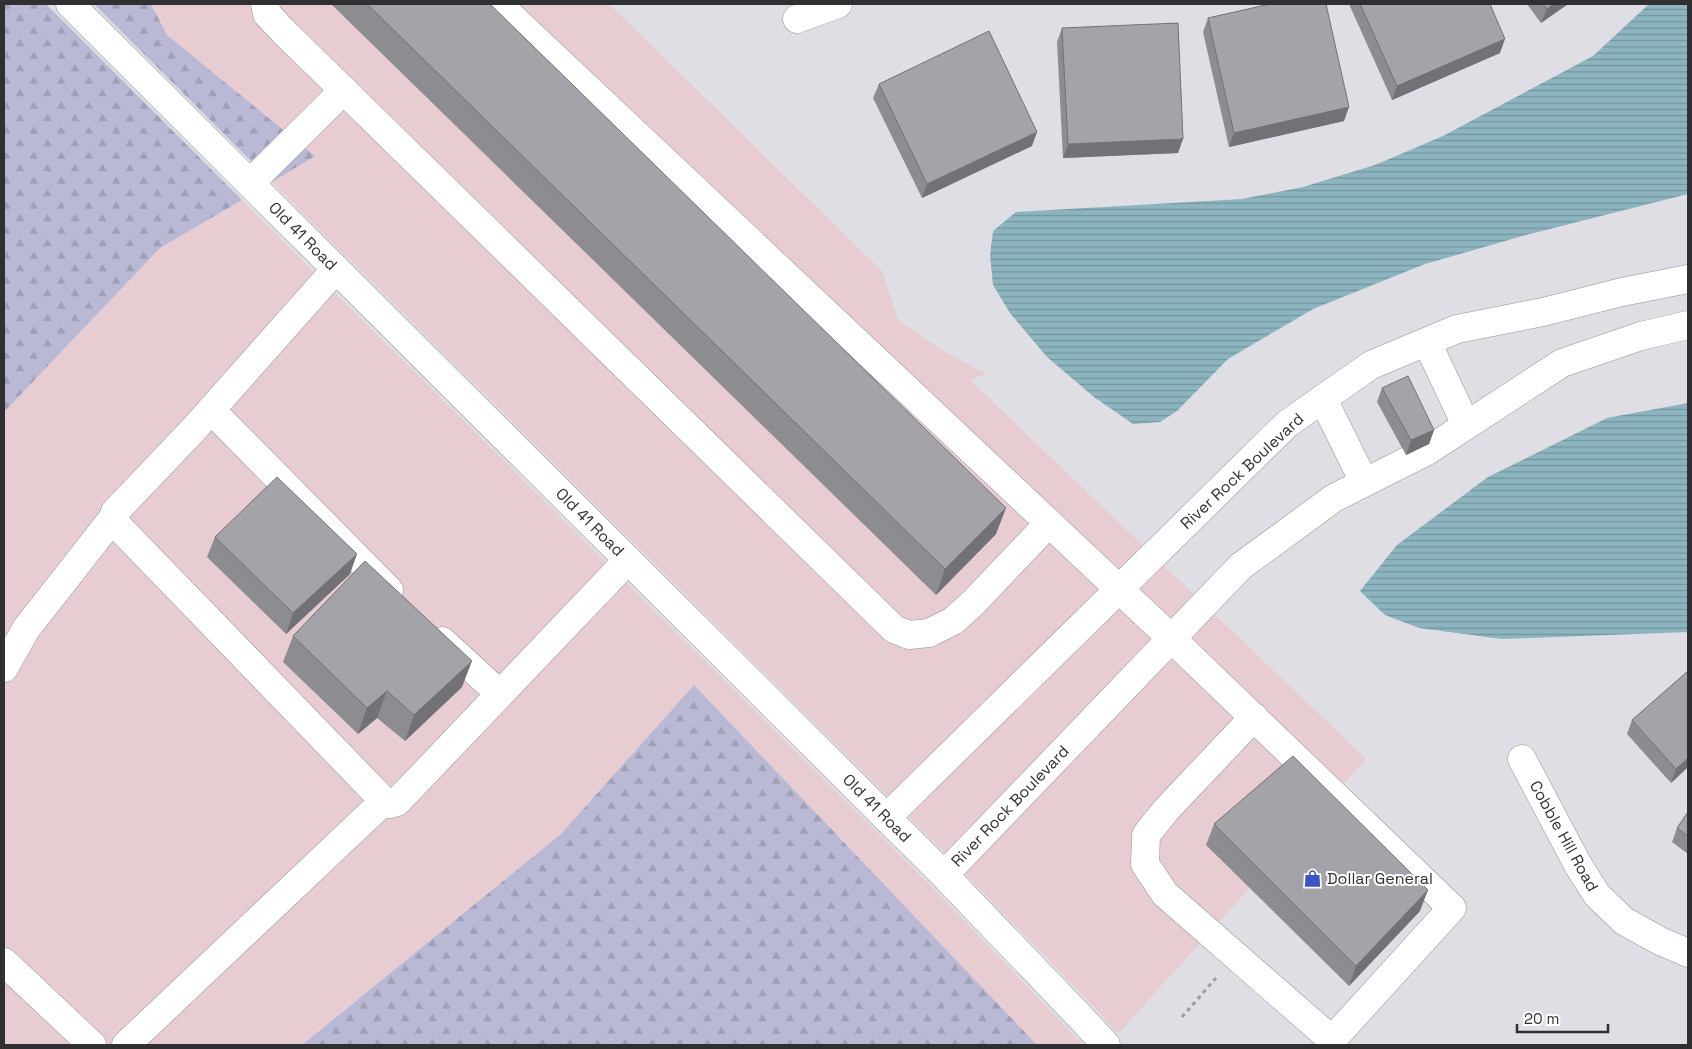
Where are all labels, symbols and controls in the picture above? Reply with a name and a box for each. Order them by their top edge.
street label: Old 41 Road [264,197,342,275]
street label: River Rock Boulevard [1176,408,1308,534]
street label: Old 41 Road [551,483,629,561]
street label: River Rock Boulevard [946,741,1074,871]
street label: Old 41 Road [838,769,916,847]
street label: Cobble Hill Road [1525,777,1603,895]
shop icon: Dollar General [1303,868,1323,888]
place label: Dollar General [1327,868,1433,889]
scale bar [1517,1002,1608,1034]
text: 20 m [1524,1009,1559,1028]

